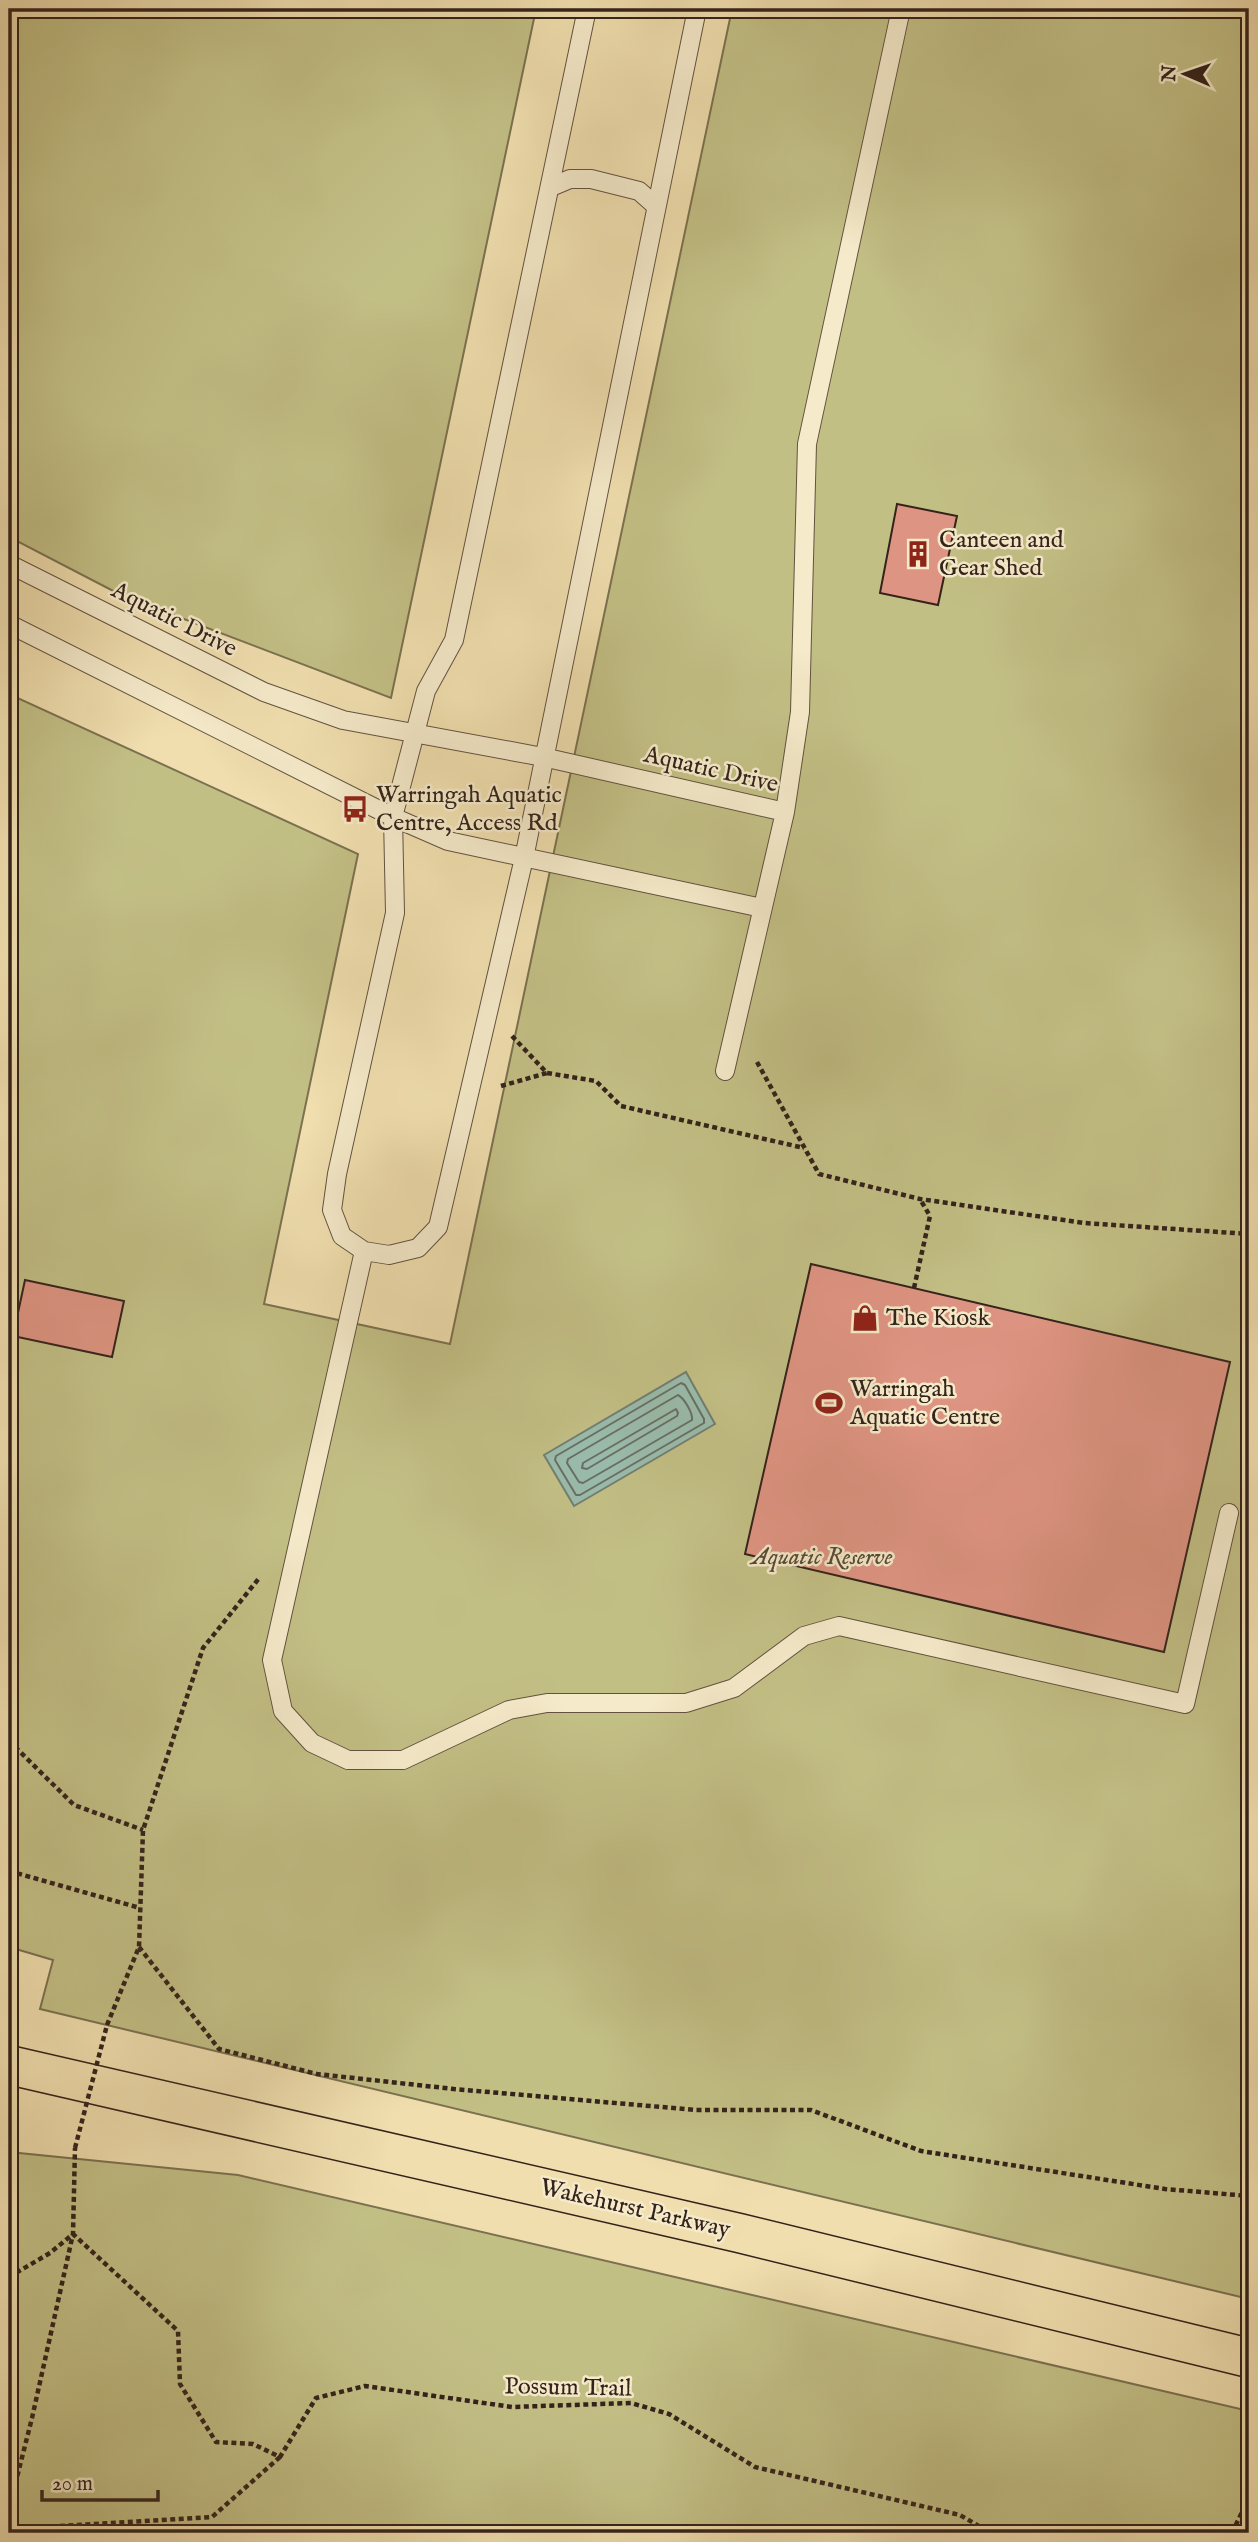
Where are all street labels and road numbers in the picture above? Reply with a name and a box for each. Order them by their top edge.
street label: Aquatic Drive [105,575,242,665]
street label: Aquatic Drive [640,739,781,801]
street label: Wakehurst Parkway [537,2172,733,2246]
street label: Possum Trail [504,2371,632,2405]

